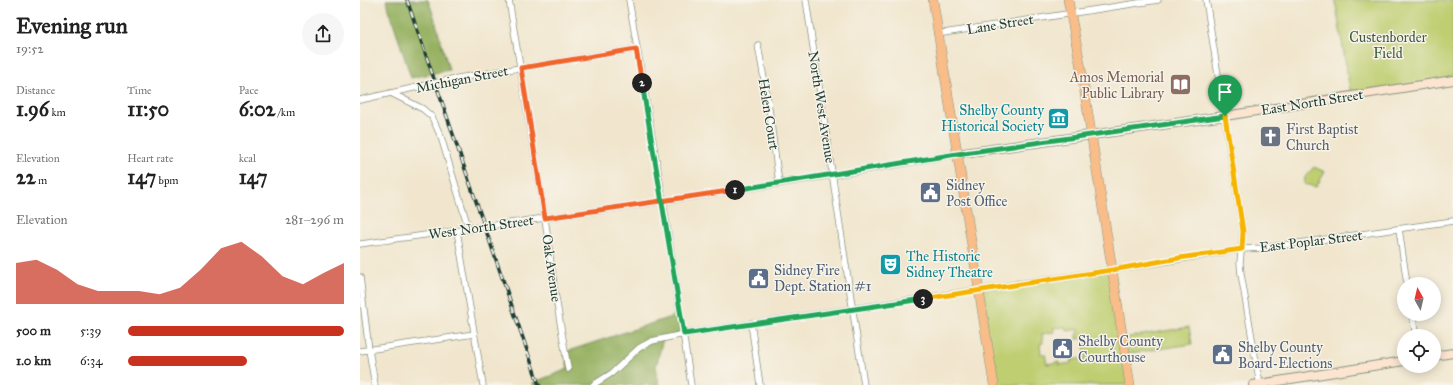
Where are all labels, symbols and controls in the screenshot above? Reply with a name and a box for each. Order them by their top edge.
street label: Lane Street [965,11,1035,38]
text: Evening run [16,12,128,39]
button: share [302,13,344,55]
park label: Custenborder Field [1349,29,1428,62]
text: 19:52 [16,41,44,57]
street label: North West Avenue [804,50,839,165]
street label: Michigan Street [415,62,510,97]
place label: Amos Memorial Public Library [1069,69,1164,102]
library icon: Amos Memorial Public Library [1167,72,1193,98]
pin: 2 [632,73,652,93]
pin [1208,75,1242,116]
text: 2 [639,76,645,89]
street label: Helen Court [754,77,783,151]
icon: arrive [1214,81,1236,103]
text: Distance [16,84,55,97]
text: Time [127,84,152,97]
text: Pace [239,84,259,97]
street label: East North Street [1260,86,1365,119]
text: 1.96 [16,97,49,121]
text: 11:50 [127,97,169,121]
text: 6:02 [239,97,275,121]
place label: Shelby County Historical Society [941,102,1044,135]
museum icon: Shelby County Historical Society [1046,105,1072,131]
text: km [49,106,66,119]
text: /km [275,106,295,119]
place label: First Baptist Church [1286,121,1358,154]
church icon: First Baptist Church [1258,124,1284,150]
text: Elevation [16,152,60,165]
text: Heart rate [127,152,174,165]
text: kcal [239,152,256,165]
text: 22 [16,165,36,189]
text: 147 [127,165,156,189]
text: 147 [239,165,268,189]
text: m [36,174,47,187]
text: bpm [156,174,179,187]
place label: Sidney Post Office [946,177,1008,210]
pin: 1 [725,180,745,200]
public building icon: Sidney Post Office [917,180,943,206]
text: 1 [733,183,737,196]
text: Elevation [16,212,68,228]
text: 281–296 m [285,212,344,228]
street label: West North Street [427,212,535,243]
street label: East Poplar Street [1259,227,1364,256]
street label: Oak Avenue [538,233,565,303]
place label: The Historic Sidney Theatre [906,248,993,281]
theatre icon: The Historic Sidney Theatre [877,251,903,277]
place label: Sidney Fire Dept. Station #1 [774,262,872,295]
public building icon: Sidney Fire Dept. Station #1 [745,265,771,291]
north arrow [1397,277,1441,321]
map controls [1397,277,1441,373]
pin: 3 [913,289,933,309]
text: 3 [921,292,925,305]
text: 500 m [16,323,51,339]
text: 5:39 [80,323,102,339]
button: locate [1397,329,1441,373]
place label: Shelby County Courthouse [1078,333,1163,366]
public building icon: Shelby County Courthouse [1049,336,1075,362]
place label: Shelby County Board-Elections [1238,339,1332,372]
public building icon: Shelby County Board-Elections [1209,342,1235,368]
text: 1.0 km [16,353,51,369]
text: 6:34 [80,353,102,369]

